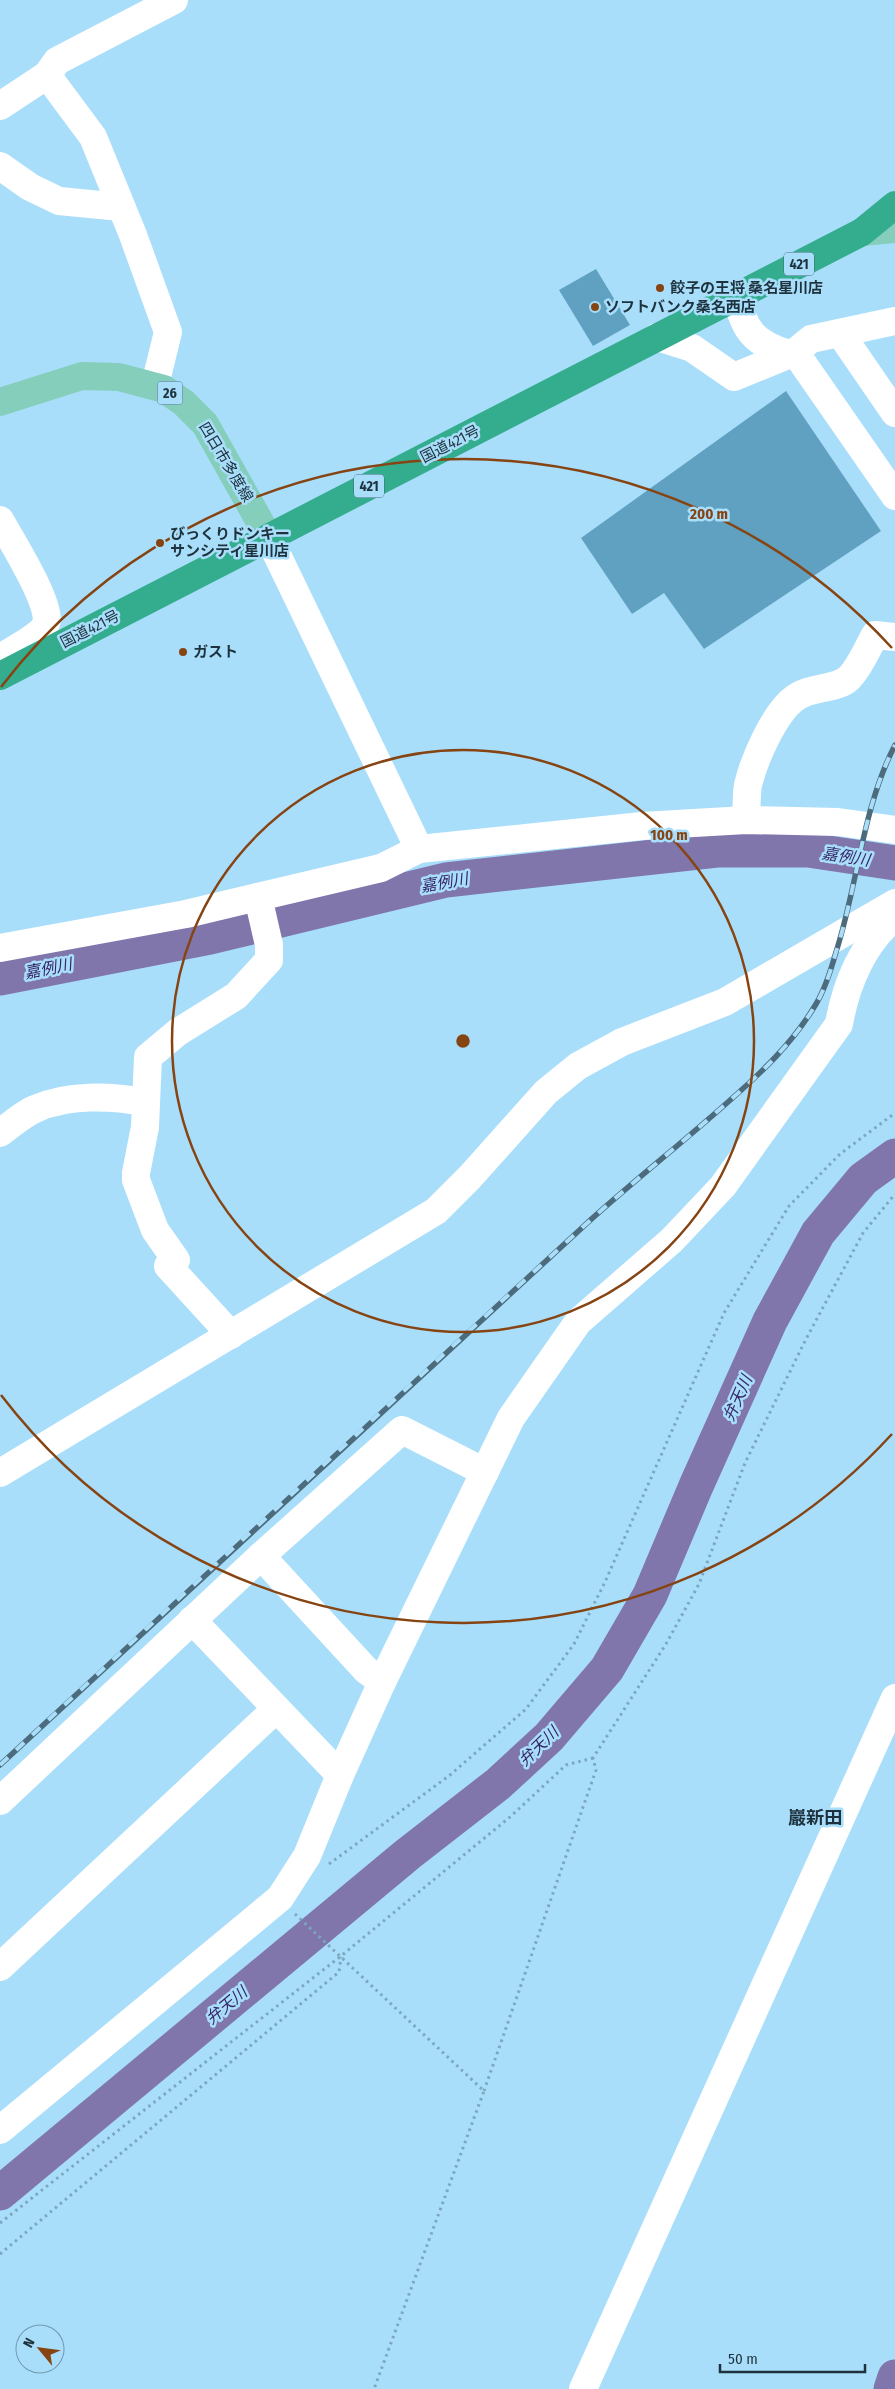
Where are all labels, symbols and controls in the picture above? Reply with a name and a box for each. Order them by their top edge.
road number: 421 [784,252,814,276]
place label: 餃子の王将 桑名星川店 [670,279,823,297]
marker: 餃子の王将 桑名星川店 [654,282,666,294]
place label: ソフトバンク桑名西店 [605,298,756,316]
marker: ソフトバンク桑名西店 [589,301,601,313]
road number: 26 [158,382,182,404]
street label: 四日市多度線 [195,419,257,505]
street label: 国道421号 [417,421,483,467]
road number: 421 [354,474,384,498]
text: 200 m [689,505,728,523]
place label: びっくりドンキー サンシティ星川店 [170,525,290,560]
marker: びっくりドンキー サンシティ星川店 [154,537,166,549]
street label: 国道421号 [57,606,123,652]
place label: ガスト [193,643,238,661]
marker: ガスト [177,646,189,658]
text: 100 m [650,826,688,844]
water label: 嘉例川 [821,843,873,870]
water label: 嘉例川 [419,869,471,896]
water label: 嘉例川 [23,954,75,982]
centre of rings [454,1032,472,1050]
water label: 弁天川 [719,1371,757,1424]
water label: 弁天川 [514,1721,564,1770]
district label: 巖新田 [788,1807,842,1829]
water label: 弁天川 [202,1981,252,2028]
north arrow [15,2324,65,2374]
text: N [20,2335,39,2351]
scale bar [720,2342,865,2374]
text: 50 m [728,2350,758,2368]

